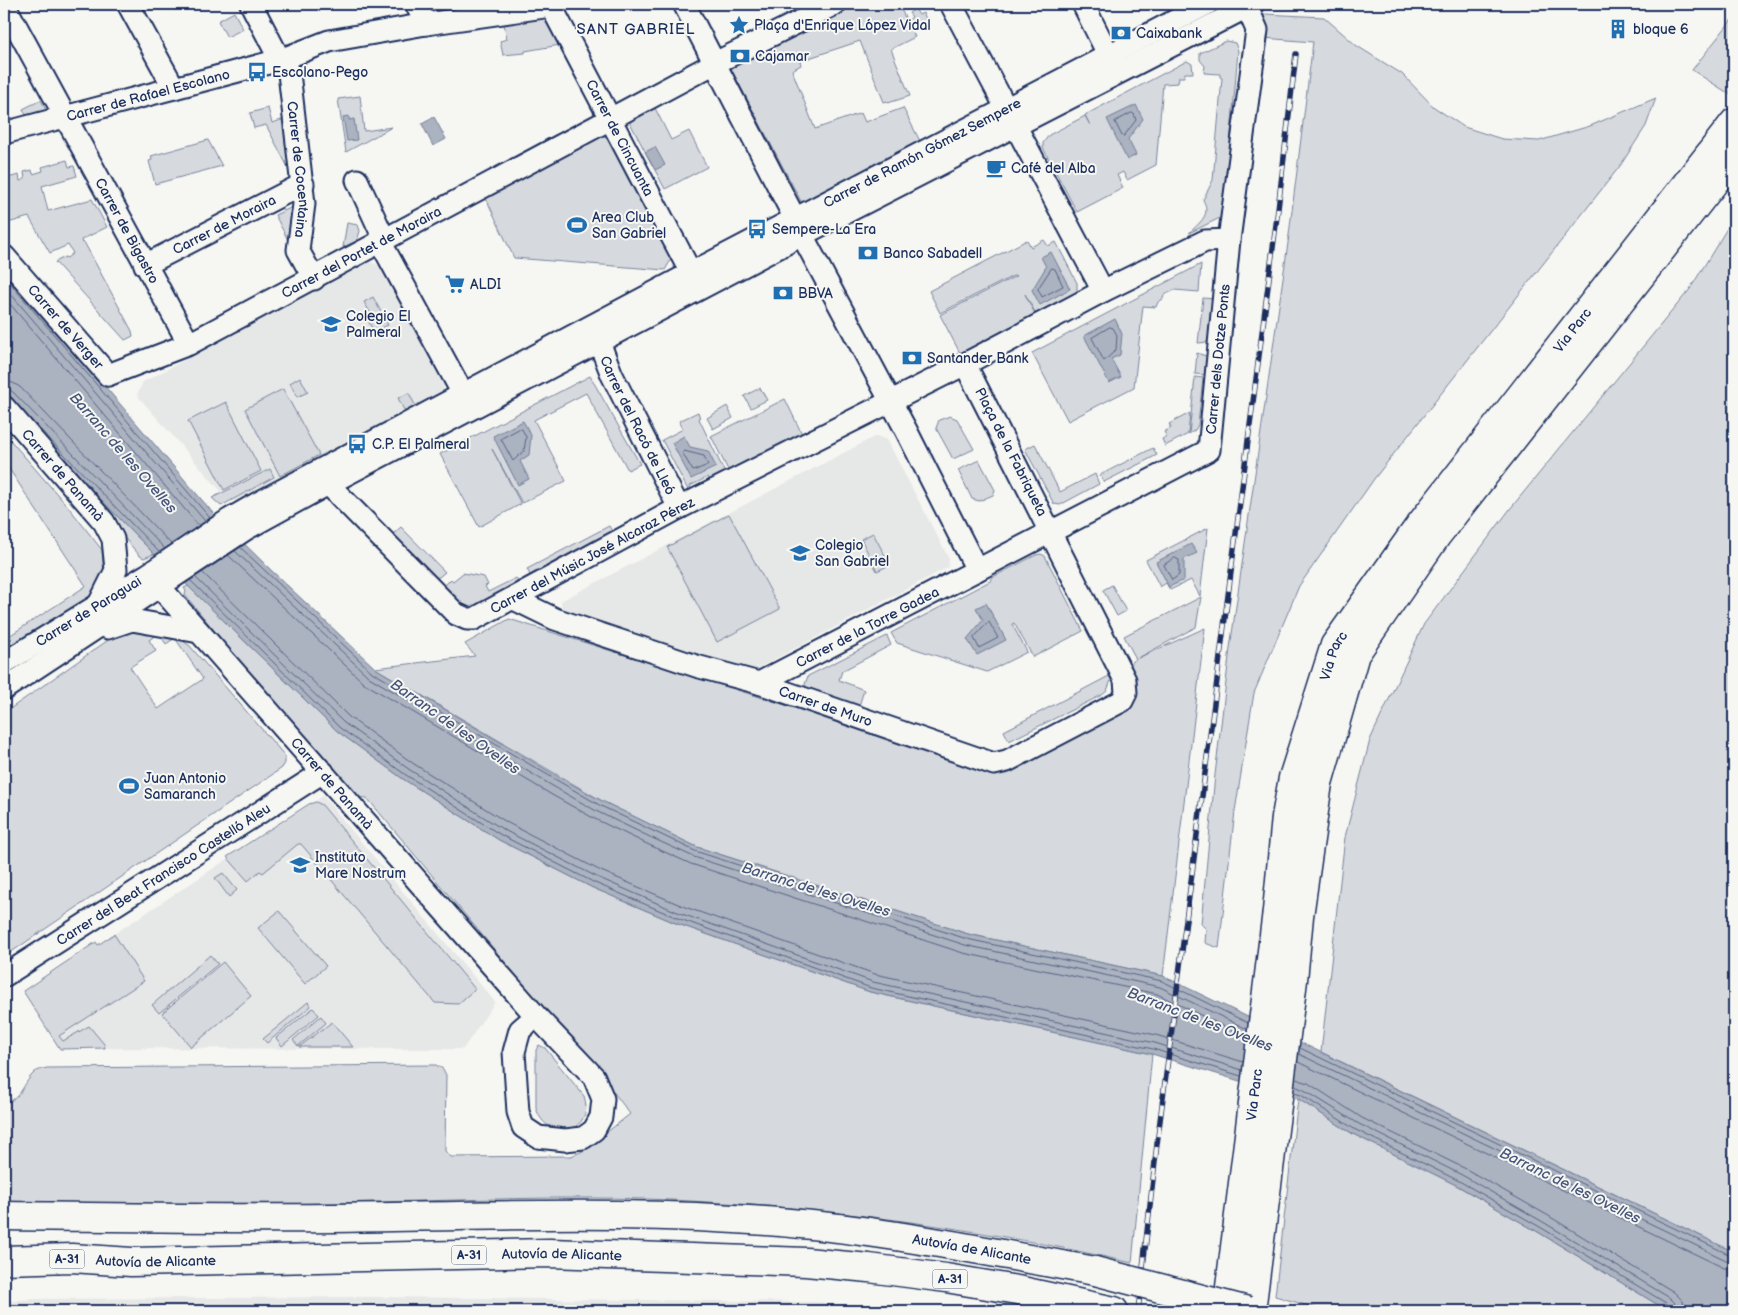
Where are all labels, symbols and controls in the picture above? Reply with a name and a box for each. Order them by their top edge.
place icon: Plaça d'Enrique López Vidal [728,14,750,36]
place label: Plaça d'Enrique López Vidal [754,17,931,34]
building icon: bloque 6 [1607,18,1629,40]
district label: SANT GABRIEL [577,20,695,39]
place label: bloque 6 [1633,21,1689,38]
bank icon: Caixabank [1110,22,1132,44]
place label: Caixabank [1136,25,1202,42]
bank icon: Cajamar [729,45,751,67]
place label: Cajamar [755,48,810,65]
bus stop icon: Escolano-Pego [246,61,268,83]
place label: Escolano-Pego [272,64,368,81]
street label: Carrer de Rafael Escolano [65,65,232,125]
street label: Carrer de Cincuanta [583,77,658,199]
street label: Carrer de Ramón Gómez Sempere [820,94,1024,211]
street label: Carrer de Cocentaina [284,100,313,239]
cafe icon: Café del Alba [985,157,1007,179]
place label: Café del Alba [1011,160,1096,177]
street label: Carrer de Bigastro [92,175,163,287]
street label: Carrer de Moraira [170,191,279,258]
street label: Carrer del Portet de Moraira [278,202,444,302]
place label: Area Club San Gabriel [592,209,666,242]
sports icon: Area Club San Gabriel [566,214,588,236]
bus stop icon: Sempere-La Era [746,218,768,240]
place label: Sempere-La Era [772,221,876,238]
bank icon: Banco Sabadell [857,242,879,264]
place label: Banco Sabadell [883,245,982,262]
supermarket icon: ALDI [444,273,466,295]
place label: ALDI [470,276,501,293]
street label: Carrer de Verger [24,281,108,373]
bank icon: BBVA [772,282,794,304]
street label: Carrer dels Dotze Ponts [1202,283,1233,435]
place label: BBVA [798,285,833,302]
street label: Via Parc [1550,304,1595,356]
place label: Colegio El Palmeral [346,308,411,341]
school or university icon: Colegio El Palmeral [320,313,342,335]
bank icon: Santander Bank [901,347,923,369]
place label: Santander Bank [927,350,1029,367]
street label: Carrer del Racó de Lleó [597,353,679,497]
street label: Plaça de la Fabriqueta [971,385,1051,519]
water label: Barranc de les Ovelles [65,389,181,518]
street label: Carrer de Panamà [18,425,108,525]
bus stop icon: C.P. El Palmeral [346,433,368,455]
place label: C.P. El Palmeral [372,436,469,453]
street label: Carrer del Músic José Alcaraz Pérez [487,493,697,617]
place label: Colegio San Gabriel [815,537,889,570]
school or university icon: Colegio San Gabriel [789,542,811,564]
street label: Carrer de Paraguai [32,572,144,650]
street label: Carrer de la Torre Gadea [793,583,942,671]
street label: Via Parc [1316,628,1351,683]
water label: Barranc de les Ovelles [387,675,524,779]
street label: Carrer de Muro [777,682,875,730]
street label: Carrer de Panamà [287,734,377,833]
place label: Juan Antonio Samaranch [144,770,226,803]
sports icon: Juan Antonio Samaranch [118,775,140,797]
street label: Carrer del Beat Francisco Castelló Aleu [53,800,273,949]
place label: Instituto Mare Nostrum [315,849,406,882]
school or university icon: Instituto Mare Nostrum [289,854,311,876]
water label: Barranc de les Ovelles [740,858,893,922]
water label: Barranc de les Ovelles [1125,984,1276,1057]
street label: Via Parc [1242,1068,1266,1122]
water label: Barranc de les Ovelles [1497,1144,1644,1229]
street label: Autovía de Alicante [911,1230,1033,1268]
street label: Autovía de Alicante [501,1244,622,1264]
road number: A-31 [452,1246,486,1264]
road number: A-31 [50,1250,84,1268]
street label: Autovía de Alicante [95,1251,216,1271]
road number: A-31 [932,1270,968,1288]

